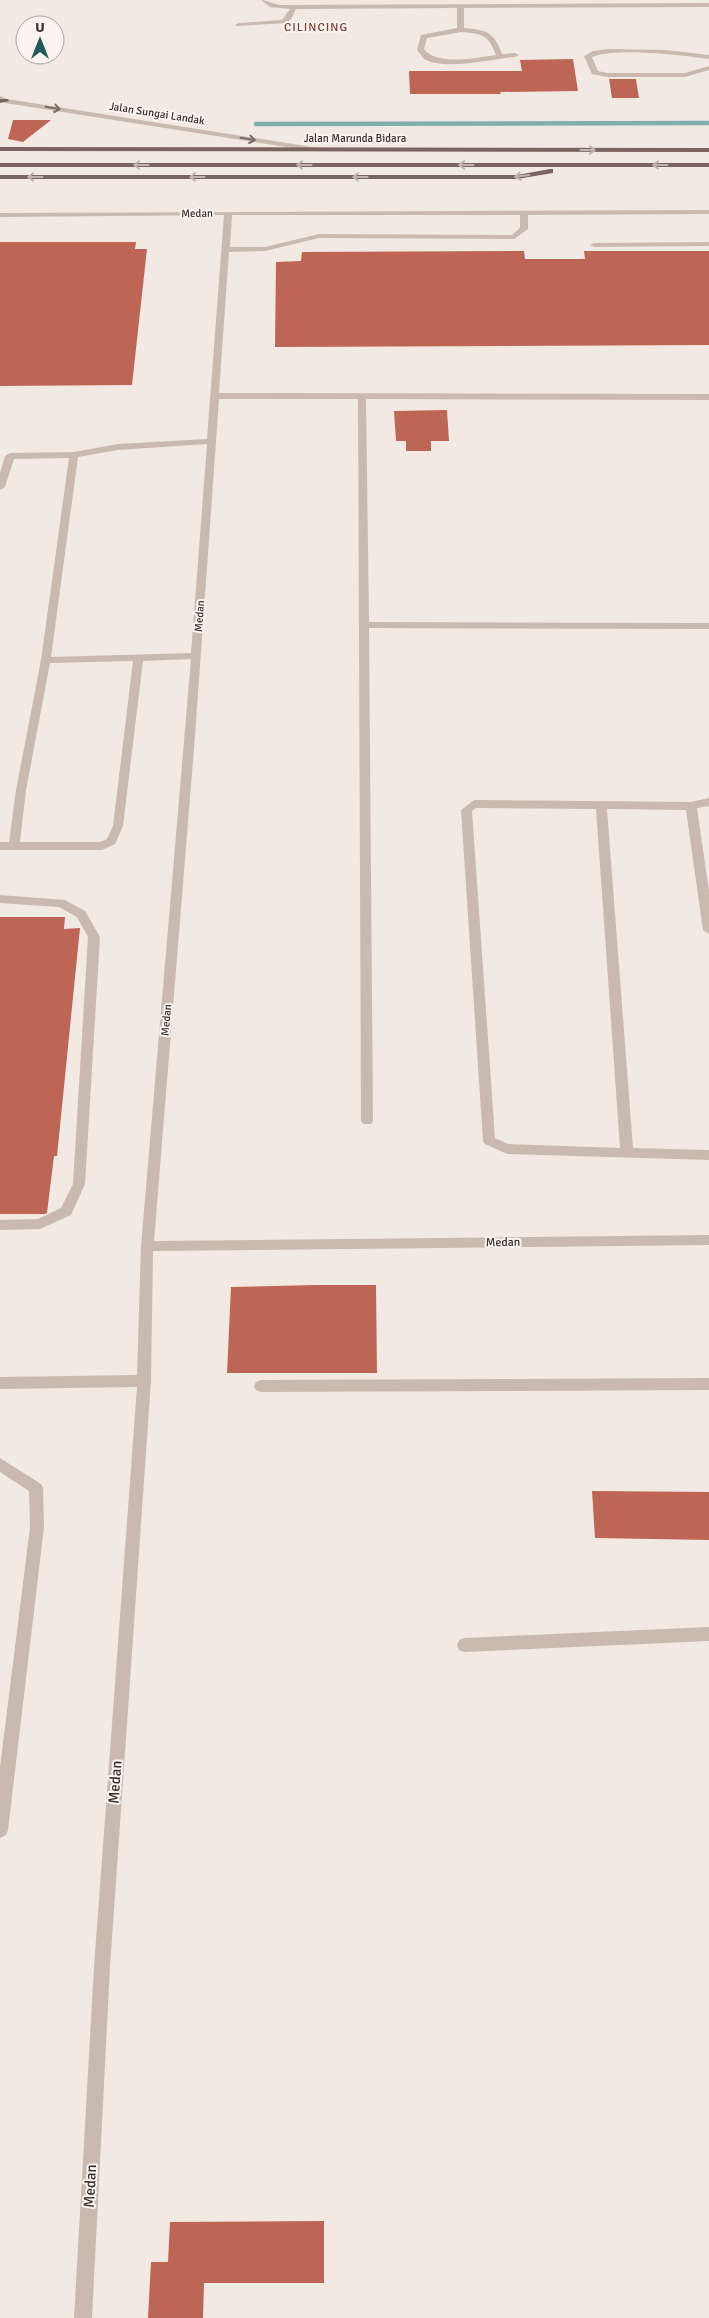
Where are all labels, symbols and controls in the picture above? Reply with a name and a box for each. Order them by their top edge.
north arrow [15,15,65,65]
text: U [35,19,45,36]
district label: CILINCING [284,20,348,35]
street label: Jalan Sungai Landak [108,100,206,128]
one-way arrow [45,104,61,114]
street label: Jalan Marunda Bidara [304,132,407,145]
one-way arrow [240,134,256,144]
one-way arrow [580,145,596,155]
one-way arrow [133,160,150,170]
one-way arrow [296,160,312,170]
one-way arrow [458,160,474,170]
one-way arrow [653,160,669,170]
one-way arrow [514,171,530,181]
one-way arrow [27,172,43,182]
one-way arrow [189,172,206,182]
one-way arrow [352,172,368,182]
street label: Medan [181,207,213,220]
street label: Medan [192,600,207,632]
street label: Medan [159,1004,174,1036]
street label: Medan [486,1235,520,1250]
street label: Medan [105,1760,125,1804]
street label: Medan [80,2164,100,2208]

